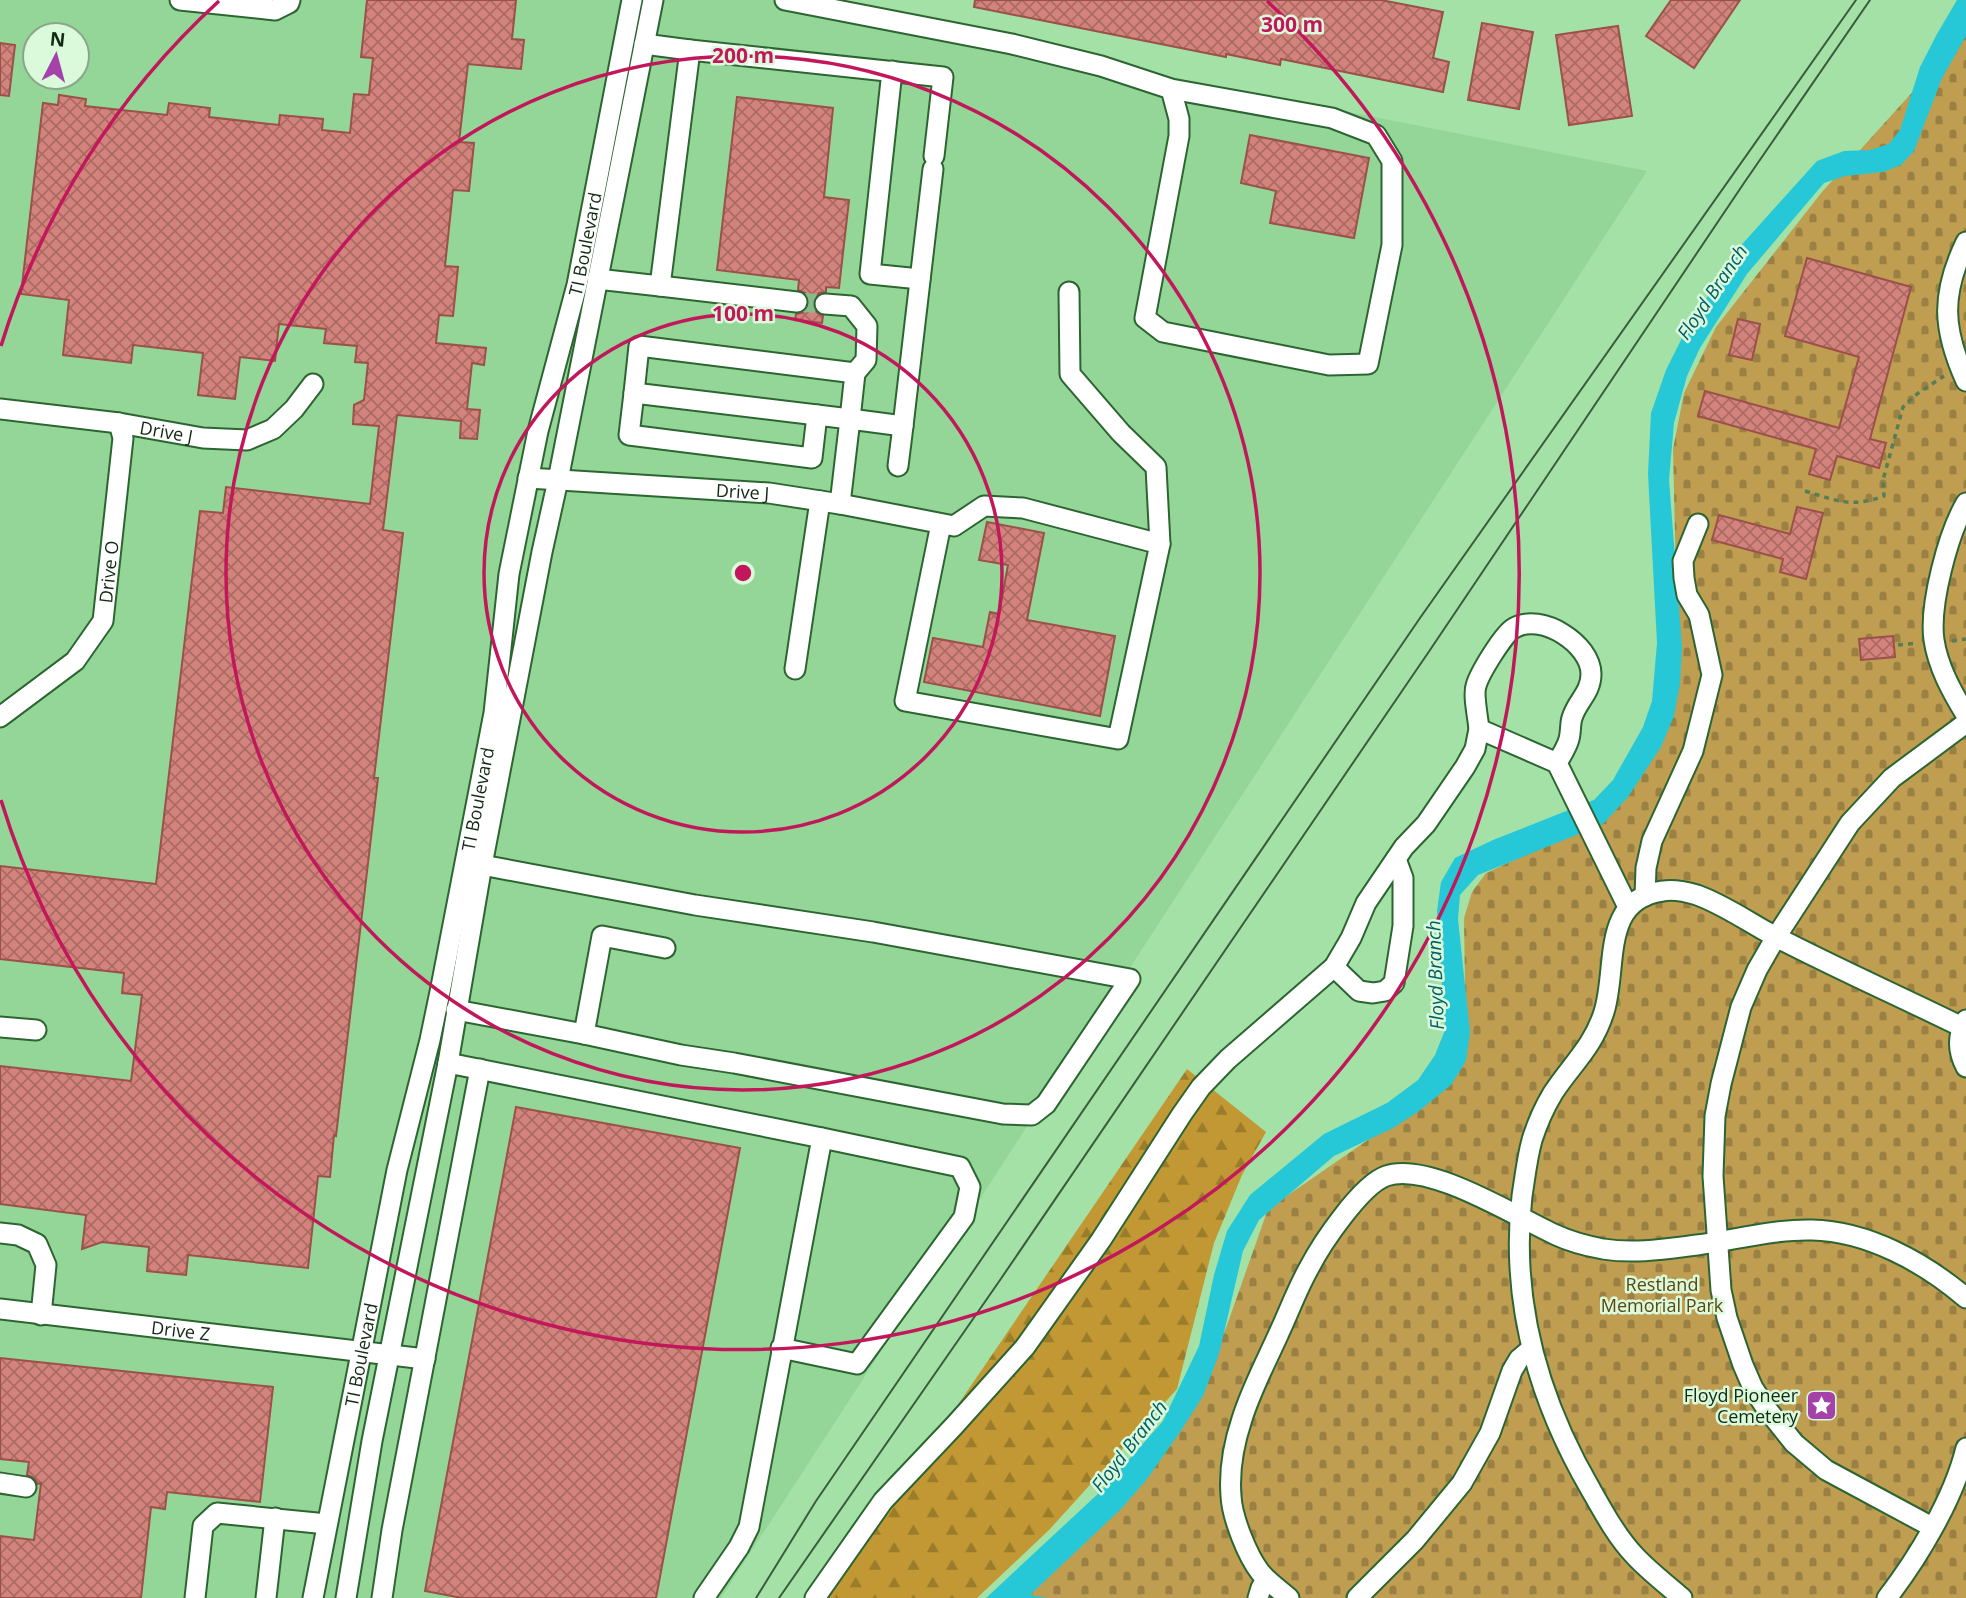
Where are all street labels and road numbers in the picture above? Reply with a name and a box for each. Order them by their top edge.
street label: TI Boulevard [563,190,607,299]
street label: Drive J [138,415,195,448]
street label: Drive J [715,478,770,505]
street label: Drive O [93,539,124,604]
street label: TI Boulevard [456,745,499,853]
street label: TI Boulevard [339,1301,383,1409]
street label: Drive Z [150,1315,211,1346]

